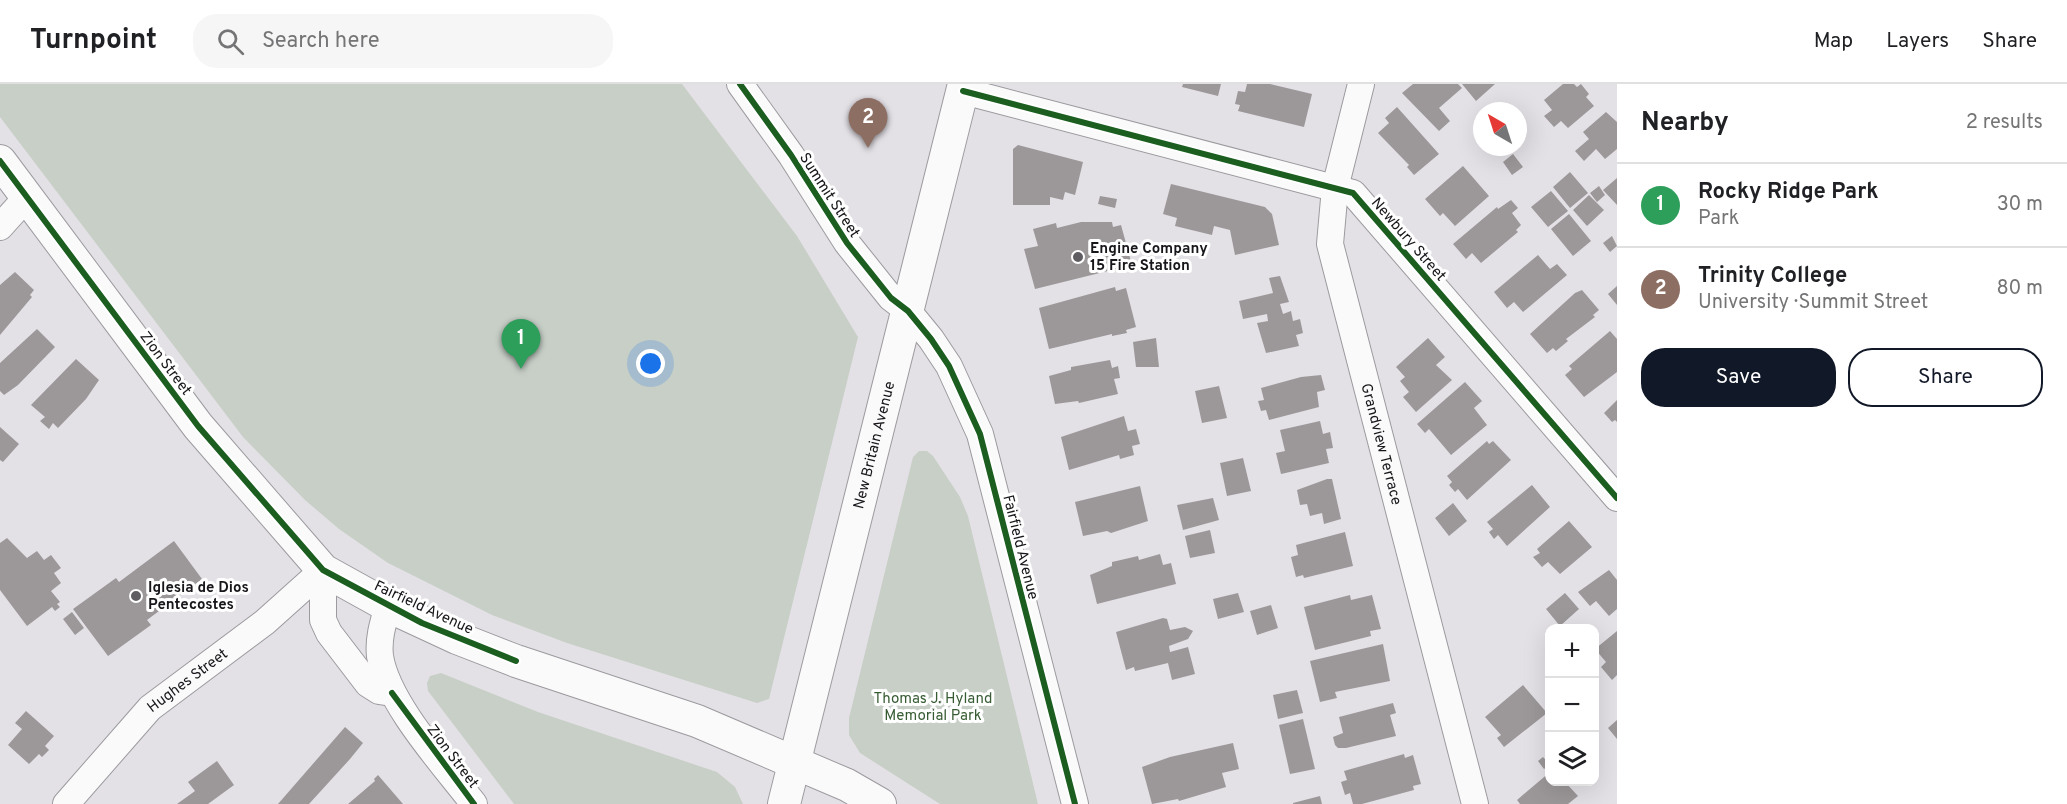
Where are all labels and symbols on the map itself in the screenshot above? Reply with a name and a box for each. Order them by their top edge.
pin: 2 [848,98,888,148]
north arrow [1473,102,1527,156]
street label: Summit Street [794,150,863,242]
street label: Newbury Street [1366,194,1449,286]
place label: Engine Company 15 Fire Station [1090,240,1208,276]
marker: Engine Company 15 Fire Station [1071,250,1085,264]
pin: 1 [502,320,540,369]
street label: Zion Street [135,328,195,400]
your location [636,349,665,378]
street label: New Britain Avenue [850,380,900,511]
street label: Grandview Terrace [1355,381,1405,507]
street label: Fairfield Avenue [997,493,1042,602]
street label: Fairfield Avenue [371,577,476,640]
place label: Iglesia de Dios Pentecostes [148,579,249,615]
marker: Iglesia de Dios Pentecostes [129,589,143,603]
street label: Hughes Street [144,645,232,718]
park label: Thomas J. Hyland Memorial Park [873,690,993,726]
street label: Zion Street [422,721,482,793]

